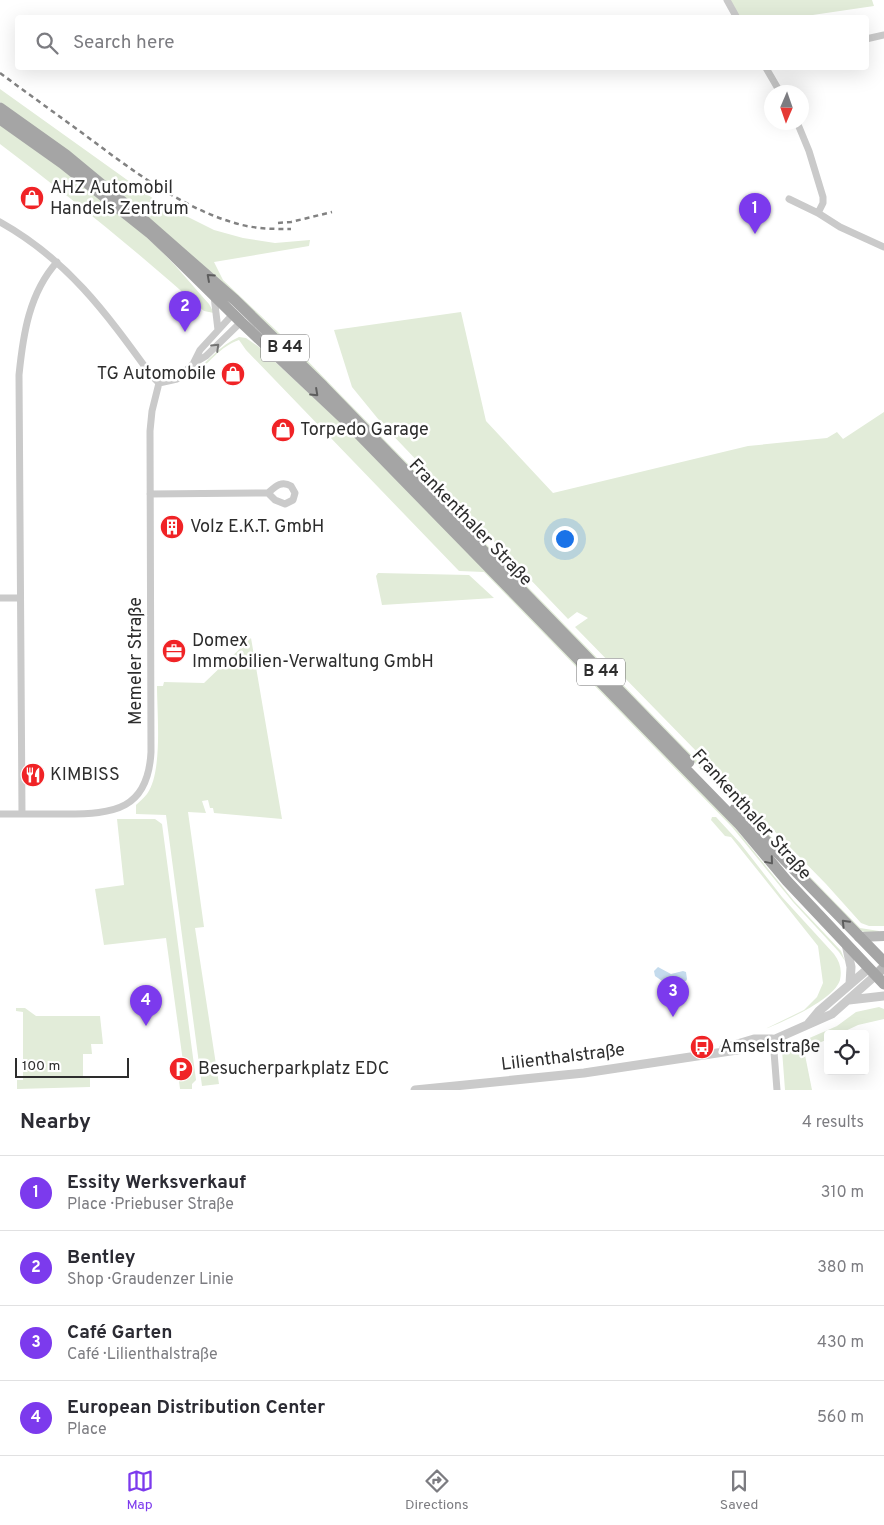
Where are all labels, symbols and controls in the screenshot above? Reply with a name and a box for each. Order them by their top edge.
search box [15,15,869,70]
icon: search [33,29,61,57]
text: Search here [73,31,175,55]
north arrow [764,85,809,130]
place label: AHZ Automobil Handels Zentrum [50,177,189,221]
shop icon: AHZ Automobil Handels Zentrum [19,185,45,211]
pin: 1 [739,193,771,234]
one-way arrow [207,274,216,283]
pin: 2 [169,291,201,332]
road number: B 44 [261,334,309,362]
one-way arrow [210,344,219,353]
shop icon: TG Automobile [220,361,246,387]
place label: TG Automobile [97,363,216,386]
one-way arrow [310,387,319,396]
shop icon: Torpedo Garage [270,417,296,443]
place label: Torpedo Garage [300,419,429,442]
street label: Frankenthaler Straße [403,454,537,592]
building icon: Volz E.K.T. GmbH [159,514,185,540]
place label: Volz E.K.T. GmbH [190,516,324,539]
your location [552,526,578,552]
street label: Memeler Straße [125,597,148,725]
place label: Domex Immobilien-Verwaltung GmbH [192,630,434,674]
office icon: Domex Immobilien-Verwaltung GmbH [161,638,187,664]
road number: B 44 [577,659,625,686]
street label: Frankenthaler Straße [686,745,816,885]
restaurant icon: KIMBISS [20,762,46,788]
place label: KIMBISS [50,764,120,787]
one-way arrow [764,855,772,864]
one-way arrow [842,919,851,928]
pin: 3 [657,976,689,1017]
pin: 4 [130,985,162,1026]
map controls [824,1030,869,1075]
button: locate [824,1030,869,1075]
bus stop icon: Amselstraße [689,1034,715,1060]
place label: Amselstraße [720,1036,820,1059]
street label: Lilienthalstraße [500,1039,626,1077]
scale bar [15,1055,129,1078]
parking icon: Besucherparkplatz EDC [168,1056,194,1082]
text: 100 m [22,1058,60,1075]
place label: Besucherparkplatz EDC [198,1058,389,1081]
text: Nearby [20,1109,91,1136]
text: 4 results [802,1113,864,1133]
text: Essity Werksverkauf [67,1171,246,1195]
text: 1 [33,1183,39,1203]
text: 310 m [821,1183,864,1203]
text: Place · Priebuser Straße [67,1195,234,1215]
text: Bentley [67,1246,135,1270]
text: 2 [31,1258,41,1278]
text: 380 m [817,1258,864,1278]
text: Shop · Graudenzer Linie [67,1270,234,1290]
text: Café Garten [67,1321,172,1345]
text: 3 [31,1333,41,1353]
text: 430 m [817,1333,864,1353]
text: Café · Lilienthalstraße [67,1345,218,1365]
text: European Distribution Center [67,1396,325,1420]
text: 4 [31,1408,41,1428]
text: 560 m [817,1408,864,1428]
text: Place [67,1420,107,1440]
tab: Map [126,1467,154,1514]
tab: Directions [405,1467,469,1514]
tab: Saved [720,1467,758,1514]

